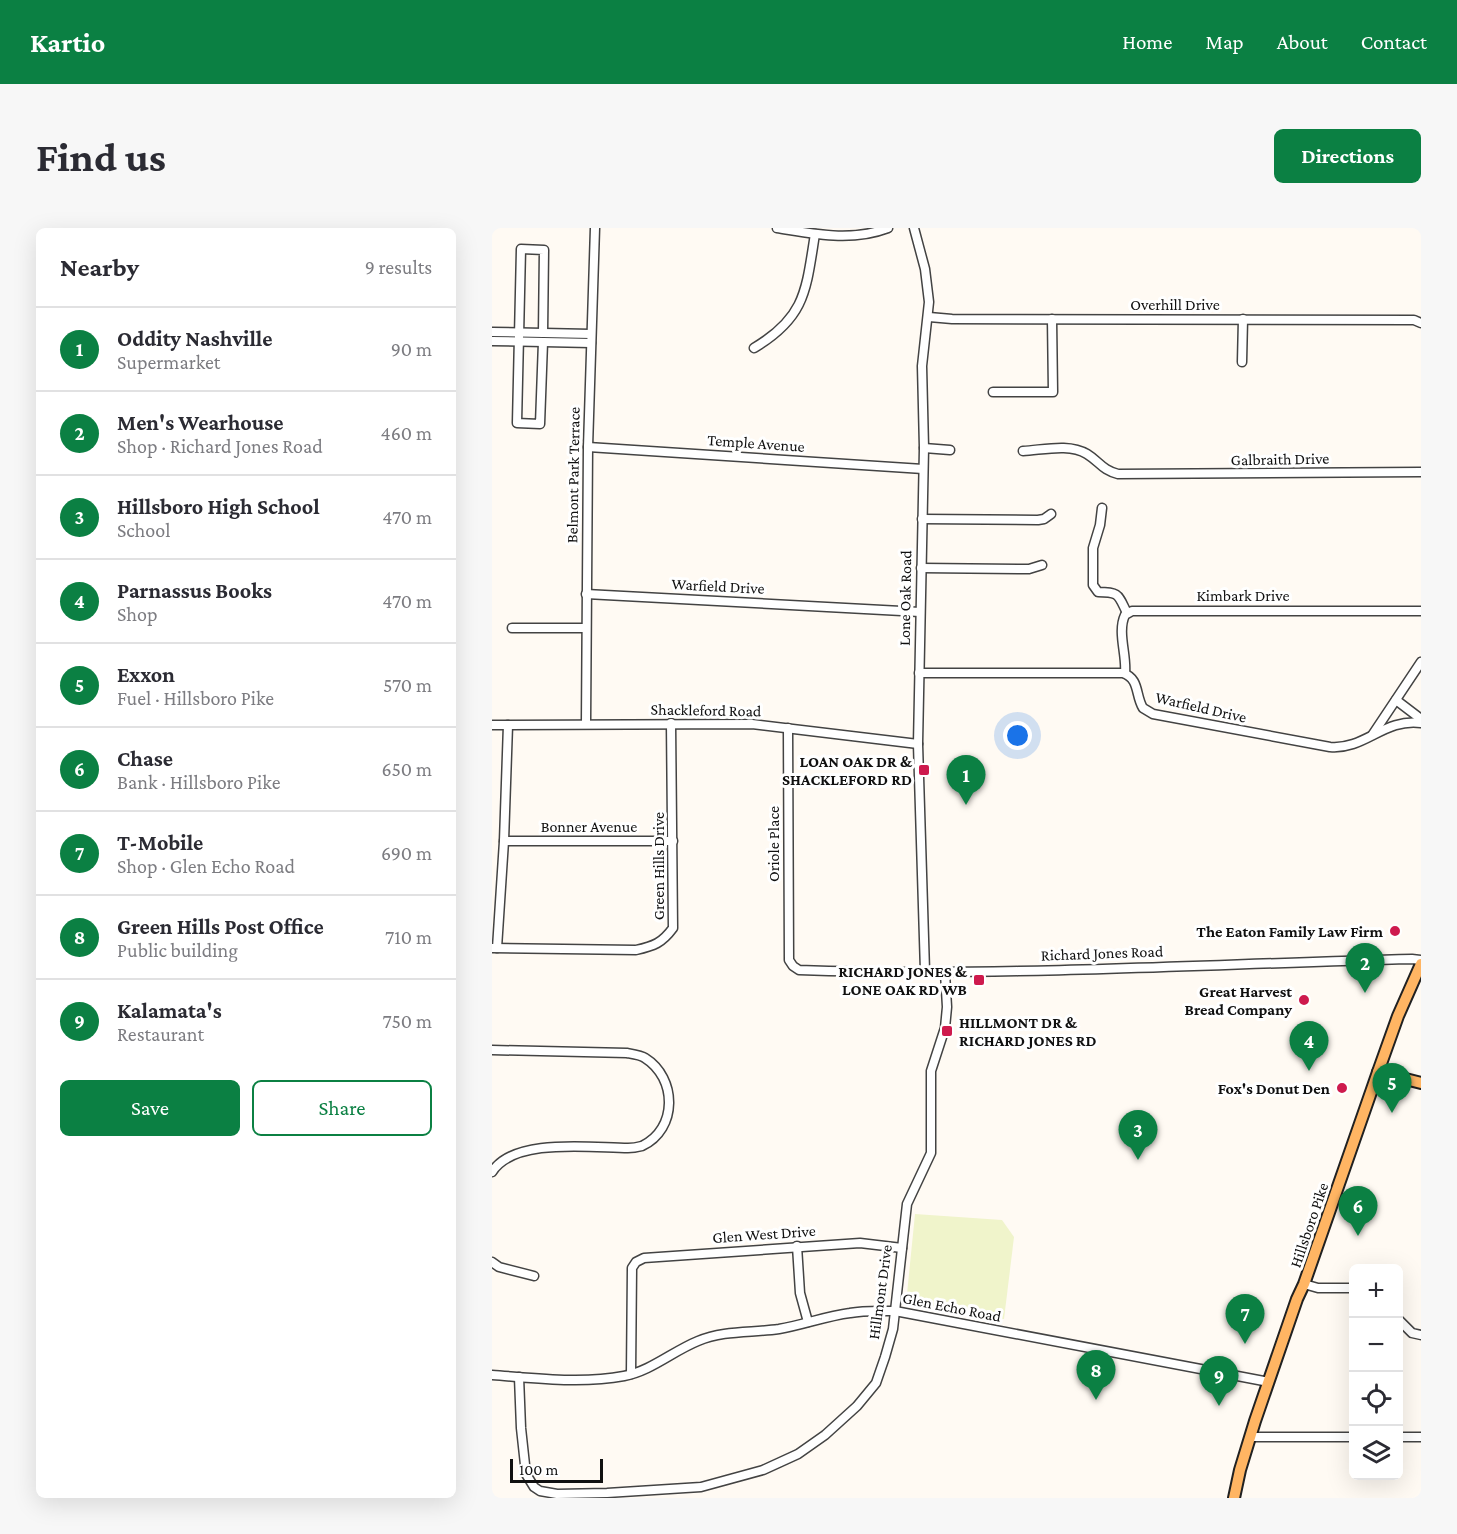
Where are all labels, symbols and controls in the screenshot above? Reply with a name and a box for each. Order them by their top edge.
text: Kartio [30,27,105,58]
text: Home [1122,30,1172,54]
text: Map [1205,30,1244,54]
text: About [1277,30,1328,54]
text: Contact [1361,30,1427,54]
button: Directions [1274,129,1421,183]
text: Find us [36,133,166,180]
text: Nearby [60,253,139,282]
text: 9 results [365,256,432,278]
street label: Overhill Drive [1130,296,1220,313]
text: Oddity Nashville [117,326,272,351]
text: 1 [76,338,83,360]
text: 90 m [391,338,432,360]
text: Supermarket [117,351,220,373]
street label: Belmont Park Terrace [563,407,583,543]
text: Men's Wearhouse [117,410,283,435]
text: 2 [74,422,85,444]
text: 460 m [380,422,432,444]
street label: Temple Avenue [707,431,805,456]
text: Shop · Richard Jones Road [117,435,323,457]
street label: Galbraith Drive [1231,450,1329,468]
text: Hillsboro High School [117,494,320,519]
text: 3 [75,506,84,528]
text: 470 m [382,506,432,528]
text: School [117,519,170,541]
street label: Lone Oak Road [896,549,914,646]
street label: Warfield Drive [671,575,765,597]
text: Parnassus Books [117,578,272,603]
street label: Kimbark Drive [1197,587,1289,604]
text: 4 [74,590,85,612]
text: 470 m [382,590,432,612]
text: Shop [117,603,158,625]
text: Exxon [117,662,175,687]
text: 5 [75,674,84,696]
text: 570 m [383,674,432,696]
text: Fuel · Hillsboro Pike [117,687,274,709]
street label: Warfield Drive [1154,688,1248,726]
street label: Shackleford Road [651,701,762,719]
your location [1003,721,1032,750]
text: Chase [117,746,173,771]
place label: LOAN OAK DR & SHACKLEFORD RD [782,753,913,788]
pin: 1 [946,756,986,805]
text: 6 [74,758,85,780]
text: 650 m [382,758,432,780]
marker: LOAN OAK DR & SHACKLEFORD RD [917,763,931,777]
text: Bank · Hillsboro Pike [117,771,280,793]
street label: Oriole Place [765,806,782,882]
street label: Green Hills Drive [650,812,667,920]
street label: Bonner Avenue [541,818,637,835]
text: T-Mobile [117,830,203,855]
text: 7 [75,842,84,864]
text: 690 m [381,842,432,864]
text: Shop · Glen Echo Road [117,855,295,877]
text: Green Hills Post Office [117,914,324,939]
place label: The Eaton Family Law Firm [1196,923,1383,940]
marker: The Eaton Family Law Firm [1388,924,1402,938]
text: 8 [74,926,85,948]
text: 710 m [385,926,432,948]
text: Public building [117,939,238,961]
street label: Richard Jones Road [1041,942,1164,965]
pin: 2 [1346,944,1384,993]
place label: RICHARD JONES & LONE OAK RD WB [838,963,968,998]
marker: RICHARD JONES & LONE OAK RD WB [972,973,986,987]
place label: Great Harvest Bread Company [1185,983,1292,1018]
marker: Great Harvest Bread Company [1297,993,1311,1007]
text: Kalamata's [117,998,222,1023]
text: 9 [74,1010,85,1032]
text: 750 m [382,1010,432,1032]
place label: HILLMONT DR & RICHARD JONES RD [959,1014,1097,1049]
pin: 4 [1290,1022,1328,1071]
text: Restaurant [117,1023,204,1045]
marker: HILLMONT DR & RICHARD JONES RD [940,1024,954,1038]
pin: 5 [1372,1064,1412,1113]
button: Save [60,1080,240,1136]
button: Share [252,1080,432,1136]
place label: Fox's Donut Den [1218,1080,1330,1097]
marker: Fox's Donut Den [1335,1081,1349,1095]
pin: 3 [1118,1110,1158,1160]
street label: Hillsboro Pike [1287,1180,1331,1270]
pin: 6 [1338,1186,1378,1236]
street label: Glen West Drive [712,1222,816,1246]
street label: Hillmont Drive [865,1243,895,1341]
map controls [1349,1264,1403,1480]
button: + [1349,1264,1403,1318]
street label: Glen Echo Road [901,1289,1003,1325]
pin: 7 [1226,1294,1264,1344]
button: − [1349,1318,1403,1372]
pin: 8 [1076,1350,1116,1400]
pin: 9 [1200,1356,1238,1406]
button: locate [1349,1372,1403,1426]
button: layers [1349,1426,1403,1480]
scale bar [510,1456,603,1484]
text: 100 m [519,1461,558,1478]

